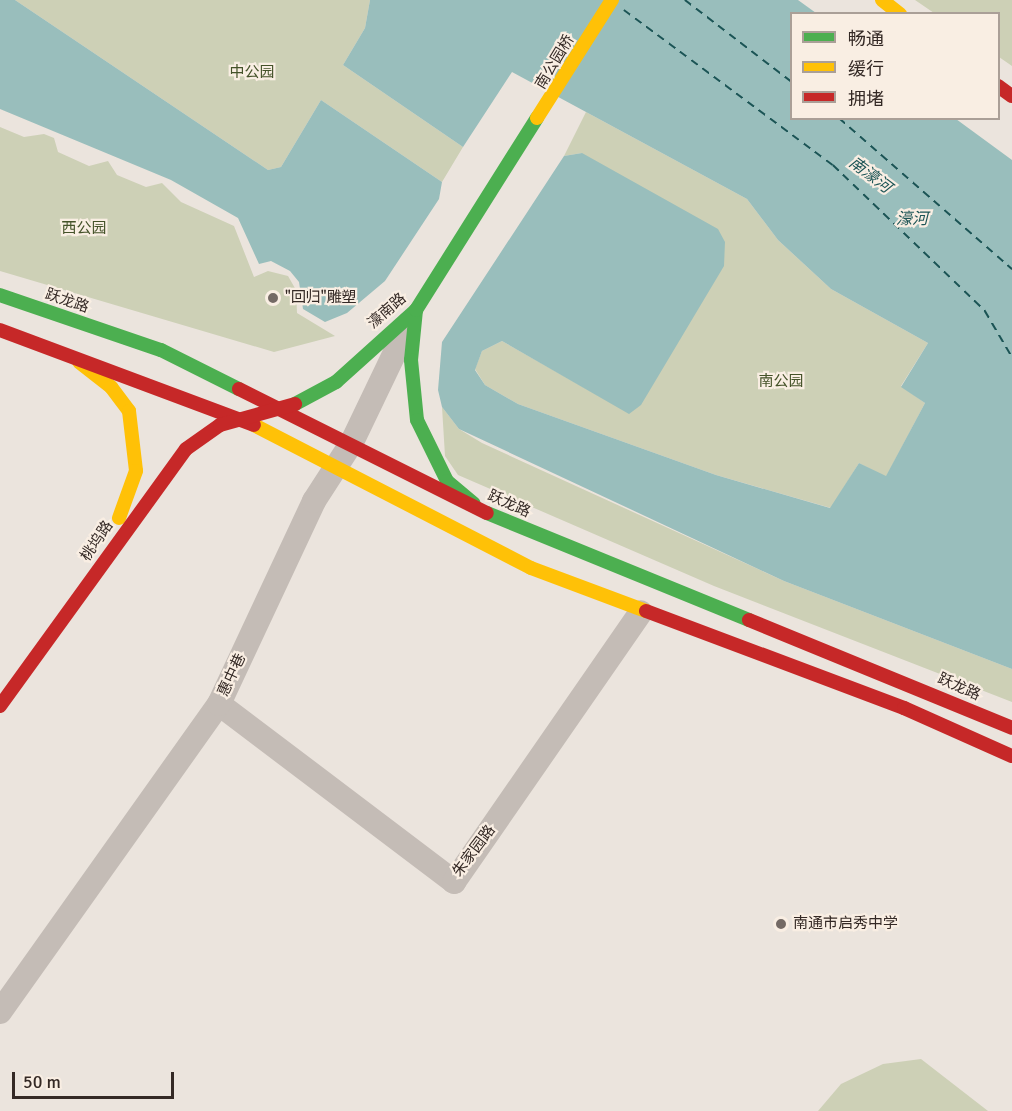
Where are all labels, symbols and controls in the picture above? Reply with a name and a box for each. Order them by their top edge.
legend [790,12,1000,120]
text: 畅通 [848,28,884,50]
street label: 南公园桥 [532,32,578,92]
text: 缓行 [848,58,884,80]
park label: 中公园 [230,64,274,82]
text: 拥堵 [848,88,884,110]
water label: 南濠河 [845,153,895,197]
water label: 濠河 [896,209,928,229]
park label: 西公园 [62,220,106,238]
street label: 跃龙路 [43,285,91,317]
place label: "回归"雕塑 [285,289,357,307]
street label: 濠南路 [364,289,410,333]
marker: "回归"雕塑 [266,291,280,305]
park label: 南公园 [759,373,803,391]
street label: 跃龙路 [485,487,533,521]
street label: 桃坞路 [77,517,117,565]
street label: 惠中巷 [214,651,250,699]
street label: 跃龙路 [935,670,983,704]
street label: 朱家园路 [449,822,499,880]
place label: 南通市启秀中学 [793,915,898,933]
marker: 南通市启秀中学 [774,917,788,931]
scale bar [15,1060,177,1098]
text: 50 m [23,1071,61,1093]

